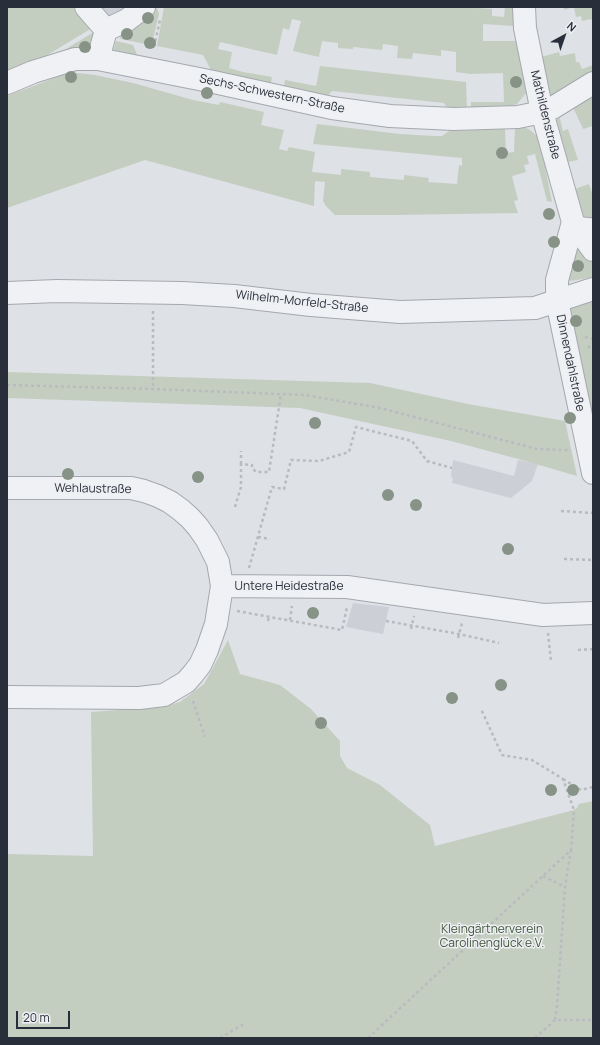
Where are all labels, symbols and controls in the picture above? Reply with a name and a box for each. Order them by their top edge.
north arrow [544,16,584,56]
text: N [564,18,580,35]
street label: Mathildenstraße [527,69,563,161]
street label: Sechs-Schwestern-Straße [198,72,346,116]
street label: Wilhelm-Morfeld-Straße [235,288,369,316]
street label: Dinnendahlstraße [553,313,587,413]
street label: Wehlaustraße [54,481,132,497]
street label: Untere Heidestraße [235,580,343,594]
park label: Kleingärtnerverein Carolinenglück e.V. [440,923,544,951]
scale bar [18,1003,72,1029]
text: 20 m [23,1009,50,1026]

